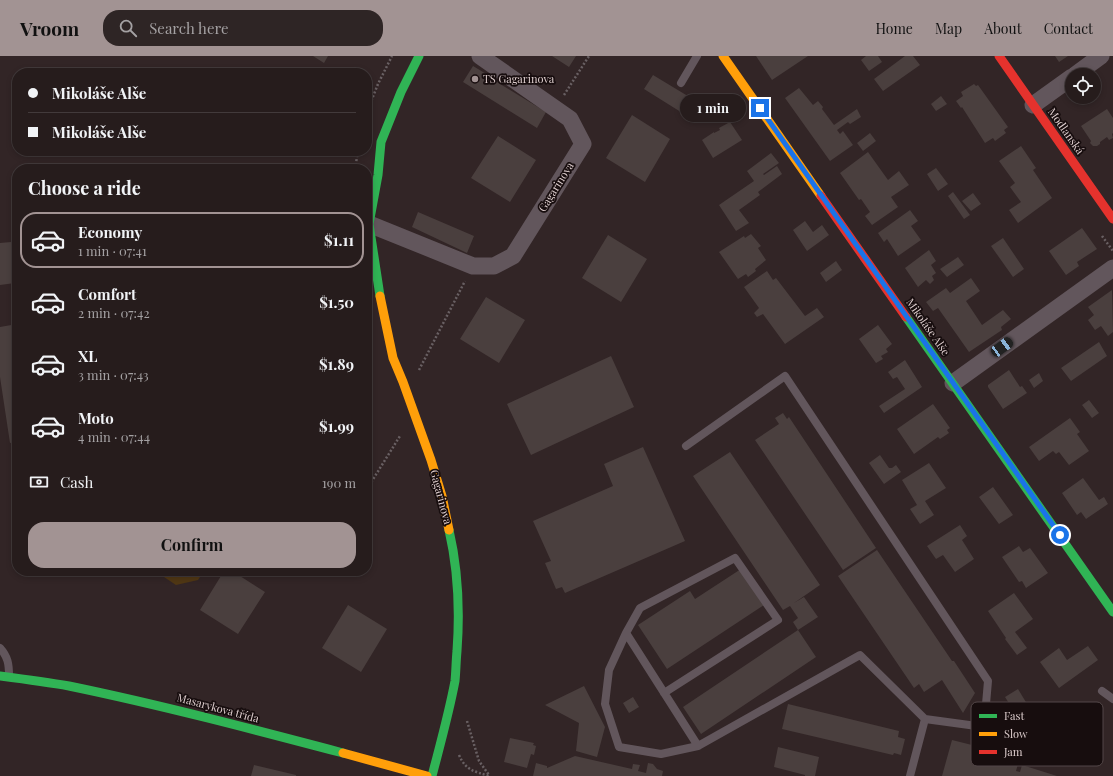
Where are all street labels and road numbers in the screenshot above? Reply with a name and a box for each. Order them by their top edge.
street label: Modlanská [1045,105,1088,157]
street label: Gagarinova [534,159,577,214]
street label: Mikoláše Alše [903,295,954,359]
street label: Gagarinova [427,468,456,526]
street label: Masarykova třída [175,689,261,726]

